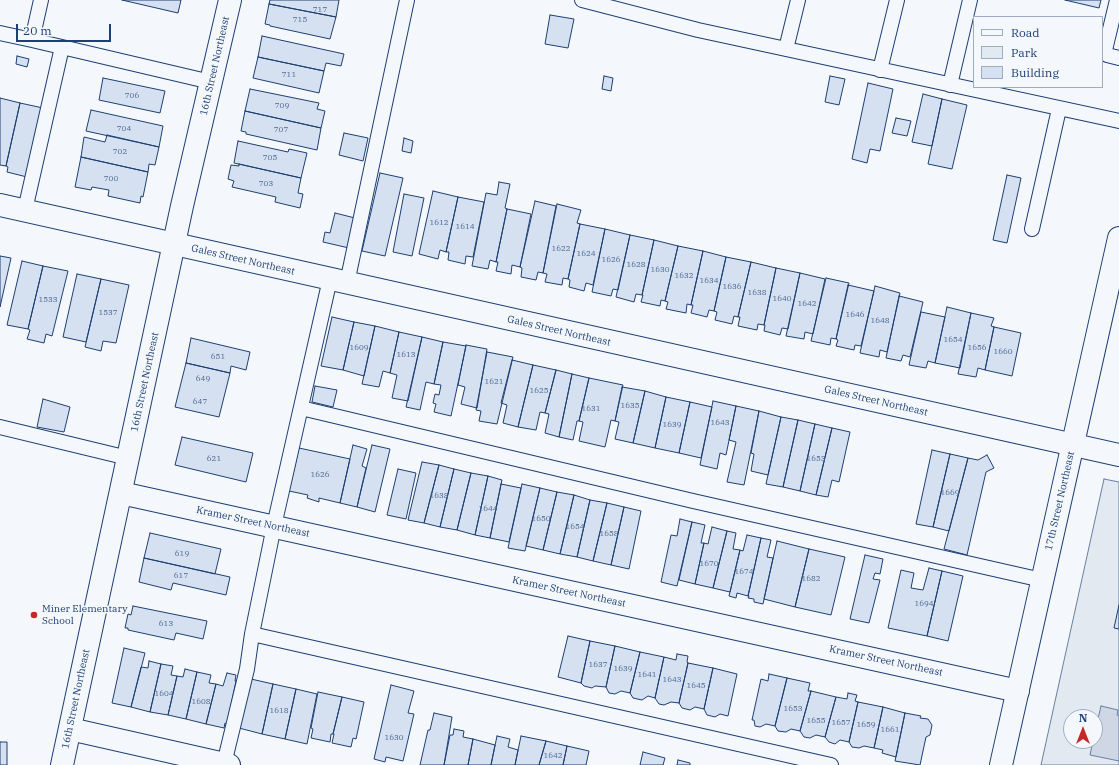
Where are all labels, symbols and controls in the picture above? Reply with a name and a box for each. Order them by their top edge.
house number: 717 [313,5,327,15]
street label: 16th Street Northeast [198,15,232,117]
house number: 715 [293,15,307,25]
scale bar [18,16,113,42]
legend [973,16,1103,88]
text: 20 m [23,23,52,38]
text: Road [1011,25,1040,40]
text: Park [1011,45,1037,60]
text: Building [1011,65,1059,80]
house number: 711 [282,70,296,80]
house number: 706 [125,91,139,101]
house number: 709 [275,101,289,111]
house number: 704 [117,124,131,134]
house number: 707 [274,125,288,135]
house number: 702 [113,147,127,157]
house number: 705 [263,153,277,163]
house number: 700 [104,174,118,184]
house number: 703 [259,179,273,189]
house number: 1612 [429,218,449,228]
house number: 1614 [455,222,475,232]
street label: Gales Street Northeast [190,242,296,278]
house number: 1622 [551,244,571,254]
house number: 1624 [576,249,596,259]
house number: 1626 [601,255,621,265]
house number: 1628 [626,260,646,270]
house number: 1630 [650,265,670,275]
house number: 1632 [674,271,694,281]
house number: 1634 [699,276,719,286]
house number: 1636 [722,282,742,292]
house number: 1638 [747,288,767,298]
house number: 1640 [772,294,792,304]
house number: 1533 [38,295,58,305]
house number: 1642 [797,299,817,309]
house number: 1537 [98,308,118,318]
house number: 1646 [845,310,865,320]
street label: Gales Street Northeast [506,313,612,349]
house number: 1648 [870,316,890,326]
street label: 16th Street Northeast [129,331,161,433]
house number: 1654 [943,335,963,345]
house number: 1609 [349,343,369,353]
house number: 1656 [967,343,987,353]
house number: 1660 [993,347,1013,357]
house number: 1613 [396,350,416,360]
house number: 651 [211,352,225,362]
house number: 649 [196,374,210,384]
house number: 1621 [484,377,504,387]
street label: Gales Street Northeast [823,383,929,419]
house number: 1625 [529,386,549,396]
house number: 647 [193,397,207,407]
house number: 1635 [620,401,640,411]
house number: 1631 [581,404,601,414]
house number: 1643 [710,418,730,428]
house number: 1639 [662,420,682,430]
street label: 17th Street Northeast [1043,450,1077,552]
house number: 621 [207,454,221,464]
house number: 1653 [806,454,826,464]
house number: 1626 [310,470,330,480]
house number: 1669 [940,488,960,498]
house number: 1638 [429,491,449,501]
street label: Kramer Street Northeast [195,504,311,540]
house number: 1644 [478,504,498,514]
house number: 1650 [531,514,551,524]
house number: 1654 [565,522,585,532]
house number: 1658 [599,529,619,539]
house number: 619 [175,549,189,559]
house number: 1670 [699,559,719,569]
house number: 1674 [734,567,754,577]
house number: 617 [174,571,188,581]
street label: Kramer Street Northeast [511,574,627,610]
house number: 1682 [801,574,821,584]
house number: 1694 [914,599,934,609]
place label: Miner Elementary School [42,603,127,626]
marker: Miner Elementary School [29,610,39,620]
house number: 613 [159,619,173,629]
street label: Kramer Street Northeast [828,643,944,679]
street label: 16th Street Northeast [60,648,92,750]
house number: 1637 [588,660,608,670]
house number: 1639 [613,664,633,674]
house number: 1641 [637,670,657,680]
house number: 1643 [662,675,682,685]
house number: 1645 [686,681,706,691]
house number: 1604 [154,689,174,699]
house number: 1608 [191,697,211,707]
house number: 1653 [783,704,803,714]
house number: 1618 [269,706,289,716]
north arrow [1063,709,1103,749]
text: N [1079,711,1087,725]
house number: 1655 [806,716,826,726]
house number: 1657 [831,718,851,728]
house number: 1659 [856,720,876,730]
house number: 1661 [880,725,900,735]
house number: 1630 [384,733,404,743]
house number: 1642 [543,751,563,761]

